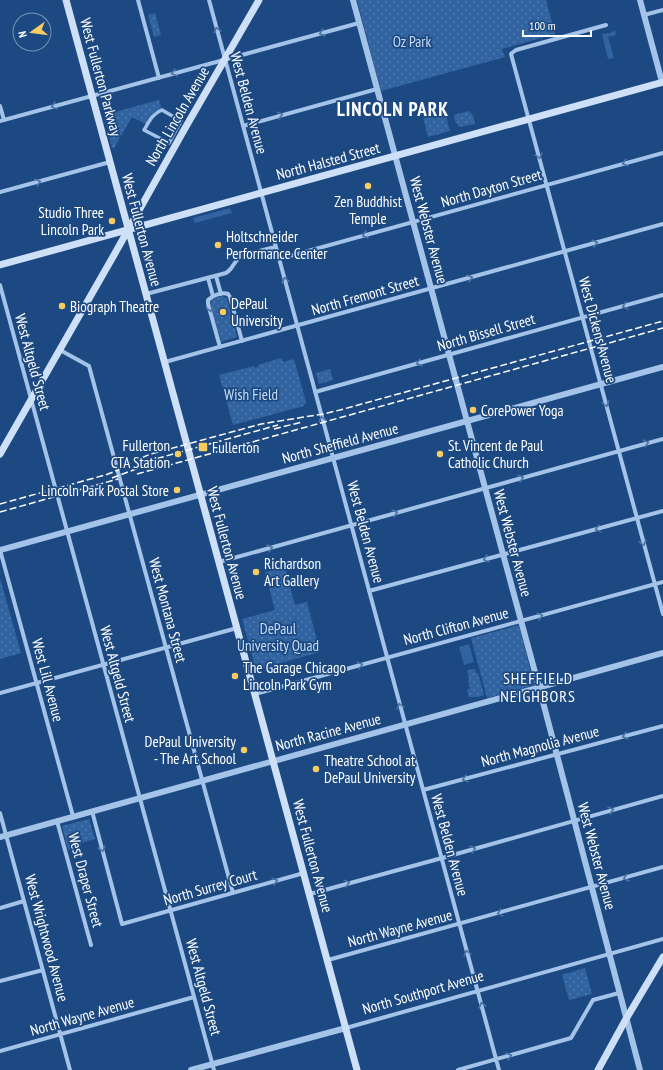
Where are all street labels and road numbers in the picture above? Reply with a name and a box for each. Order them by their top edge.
street label: West Fullerton Parkway [76,16,126,138]
street label: West Belden Avenue [226,50,272,156]
street label: North Lincoln Avenue [141,63,213,169]
street label: North Halsted Street [274,138,382,184]
street label: North Dayton Street [439,165,543,211]
street label: West Fullerton Avenue [118,171,166,289]
street label: West Webster Avenue [406,174,452,286]
street label: North Fremont Street [309,271,421,319]
street label: West Dickens Avenue [575,275,621,385]
street label: North Bissell Street [435,309,537,355]
street label: West Altgeld Street [11,312,55,412]
street label: North Sheffield Avenue [280,418,400,468]
street label: West Belden Avenue [343,479,389,585]
street label: West Fullerton Avenue [203,484,251,602]
street label: West Webster Avenue [490,487,536,599]
street label: West Montana Street [145,556,191,664]
street label: North Clifton Avenue [401,603,511,649]
street label: West Altgeld Street [96,624,140,724]
street label: West Lill Avenue [28,636,68,724]
street label: North Racine Avenue [273,709,383,755]
street label: North Magnolia Avenue [479,721,601,771]
street label: West Belden Avenue [427,792,473,898]
street label: West Fullerton Avenue [289,797,337,915]
street label: West Webster Avenue [574,800,620,912]
street label: West Draper Street [64,831,108,929]
street label: North Surrey Court [161,865,259,909]
street label: West Wrightwood Avenue [21,872,73,1004]
street label: North Wayne Avenue [346,905,454,951]
street label: West Altgeld Street [182,937,226,1037]
street label: North Southport Avenue [360,966,486,1018]
street label: North Wayne Avenue [28,992,136,1040]

